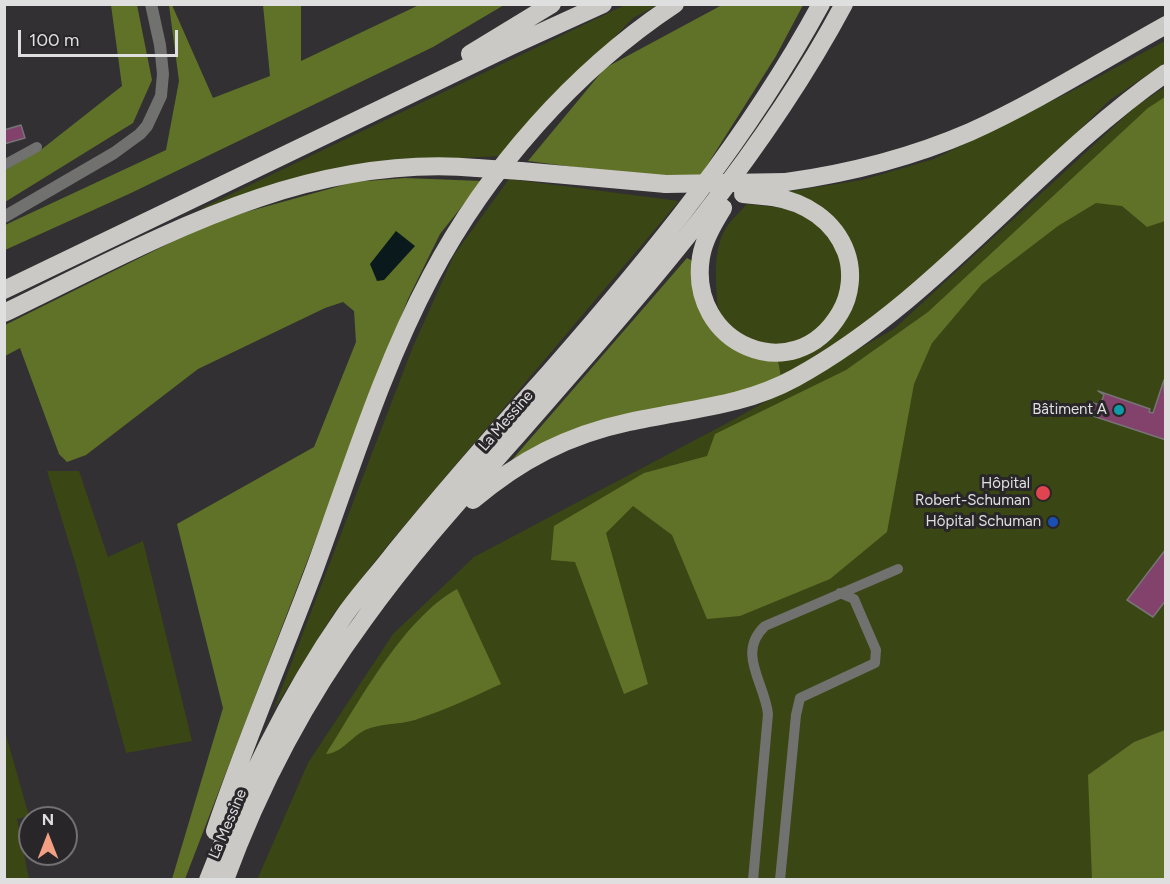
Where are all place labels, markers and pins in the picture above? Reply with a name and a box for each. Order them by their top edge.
place label: Bâtiment A [1032,401,1107,419]
marker: Bâtiment A [1112,403,1126,417]
place label: Hôpital Robert-Schuman [915,475,1030,510]
marker: Hôpital Robert-Schuman [1034,484,1052,502]
place label: Hôpital Schuman [926,513,1041,531]
marker: Hôpital Schuman [1046,515,1060,529]

